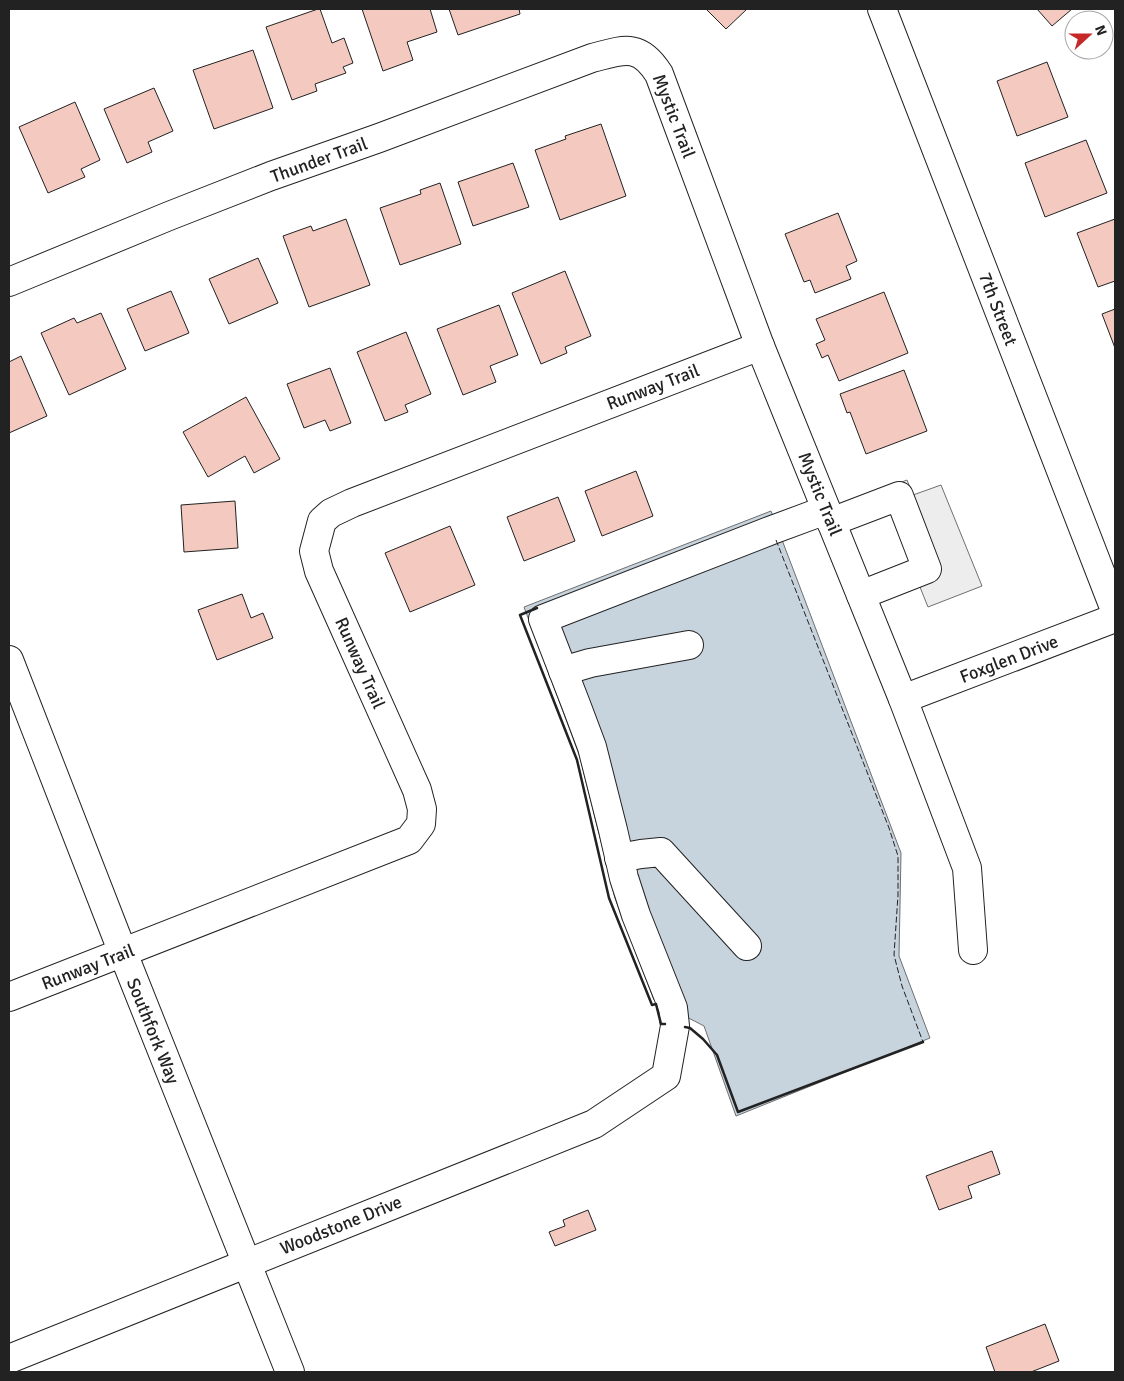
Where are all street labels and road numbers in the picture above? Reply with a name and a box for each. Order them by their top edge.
street label: Mystic Trail [648,71,700,161]
street label: Thunder Trail [268,132,370,188]
street label: 7th Street [974,269,1022,349]
street label: Runway Trail [603,359,703,415]
street label: Mystic Trail [793,449,847,539]
street label: Runway Trail [330,614,390,712]
street label: Foxglen Drive [957,630,1061,688]
street label: Runway Trail [38,939,138,995]
street label: Southfork Way [122,975,184,1088]
street label: Woodstone Drive [277,1191,405,1259]

